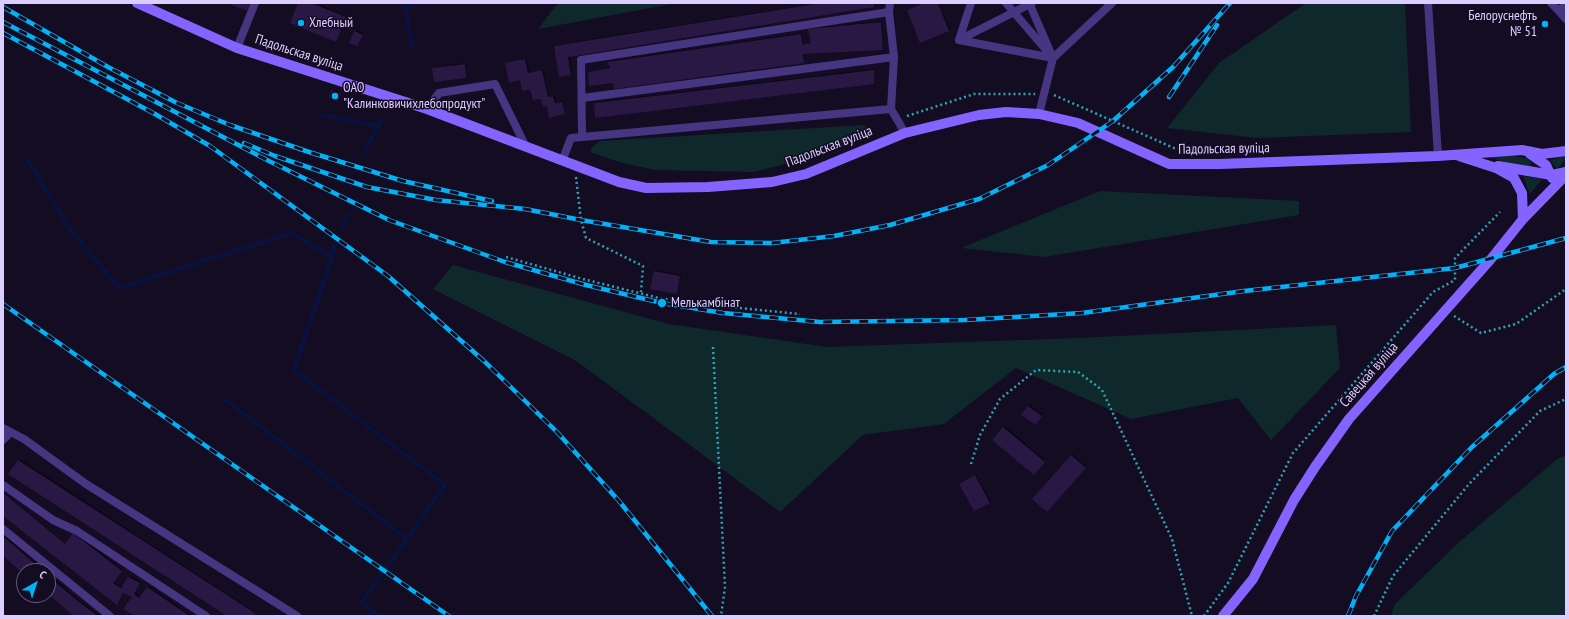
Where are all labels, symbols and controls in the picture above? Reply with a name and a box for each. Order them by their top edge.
place label: Белоруснефть № 51 [1468,8,1537,40]
place label: Хлебный [309,15,353,31]
marker: Хлебный [296,18,306,28]
marker: Белоруснефть № 51 [1540,19,1550,29]
street label: Падольская вуліца [253,31,345,75]
place label: ОАО "Калинковичихлебопродукт" [343,80,485,112]
marker: ОАО "Калинковичихлебопродукт" [330,91,340,101]
street label: Падольская вуліца [783,123,875,171]
street label: Падольская вуліца [1178,140,1270,158]
place label: Мелькамбінат [671,295,740,311]
marker: Мелькамбінат [656,297,668,309]
street label: Савецкая вуліца [1336,339,1402,411]
north arrow [16,563,56,603]
text: С [37,567,49,581]

